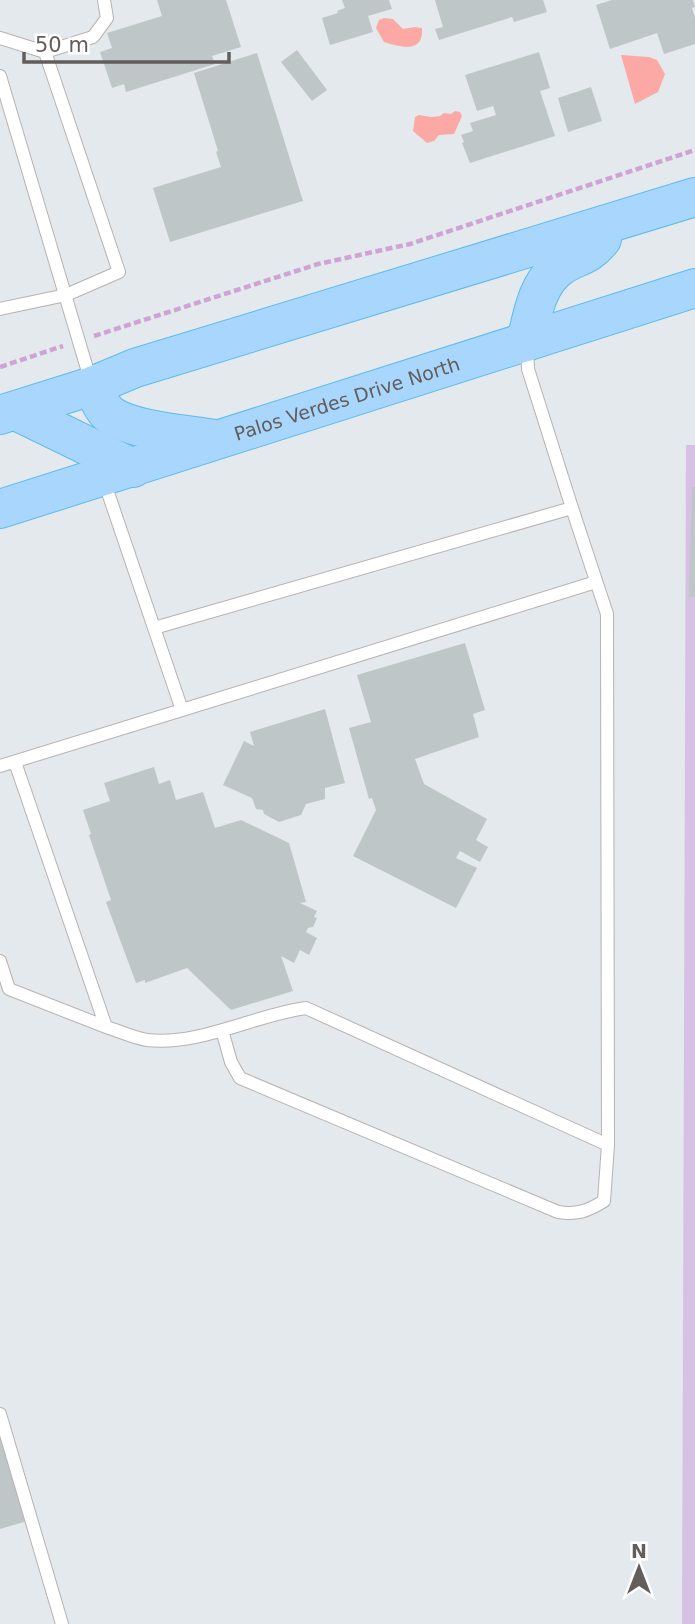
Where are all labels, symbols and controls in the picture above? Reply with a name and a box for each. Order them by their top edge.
scale bar [24,21,229,65]
text: 50 m [35,33,89,57]
street label: Palos Verdes Drive North [231,353,462,445]
north arrow [604,1533,674,1603]
text: N [631,1540,647,1562]

